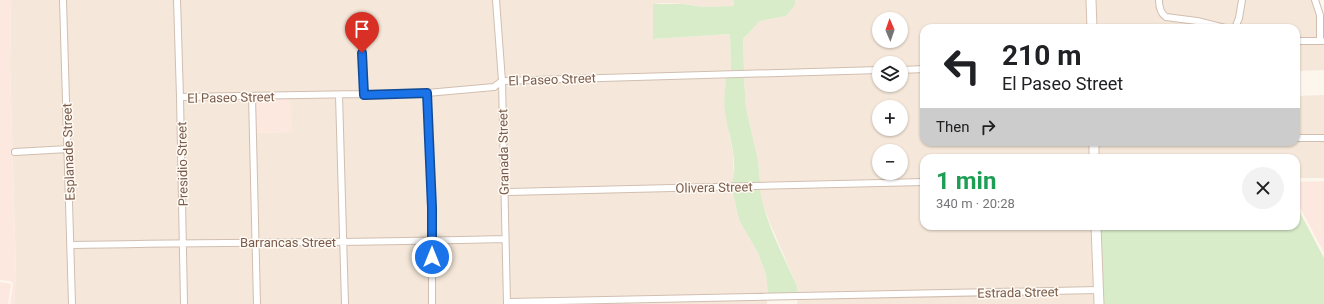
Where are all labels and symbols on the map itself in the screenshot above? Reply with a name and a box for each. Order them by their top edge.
pin [345,12,379,53]
north arrow [872,12,908,48]
street label: El Paseo Street [508,70,596,89]
street label: El Paseo Street [187,89,275,106]
street label: Esplanade Street [59,103,78,201]
street label: Granada Street [495,109,512,195]
street label: Presidio Street [174,122,191,206]
street label: Olivera Street [675,179,753,196]
street label: Barrancas Street [240,235,336,250]
position arrow [411,236,453,278]
street label: Estrada Street [977,284,1059,301]

